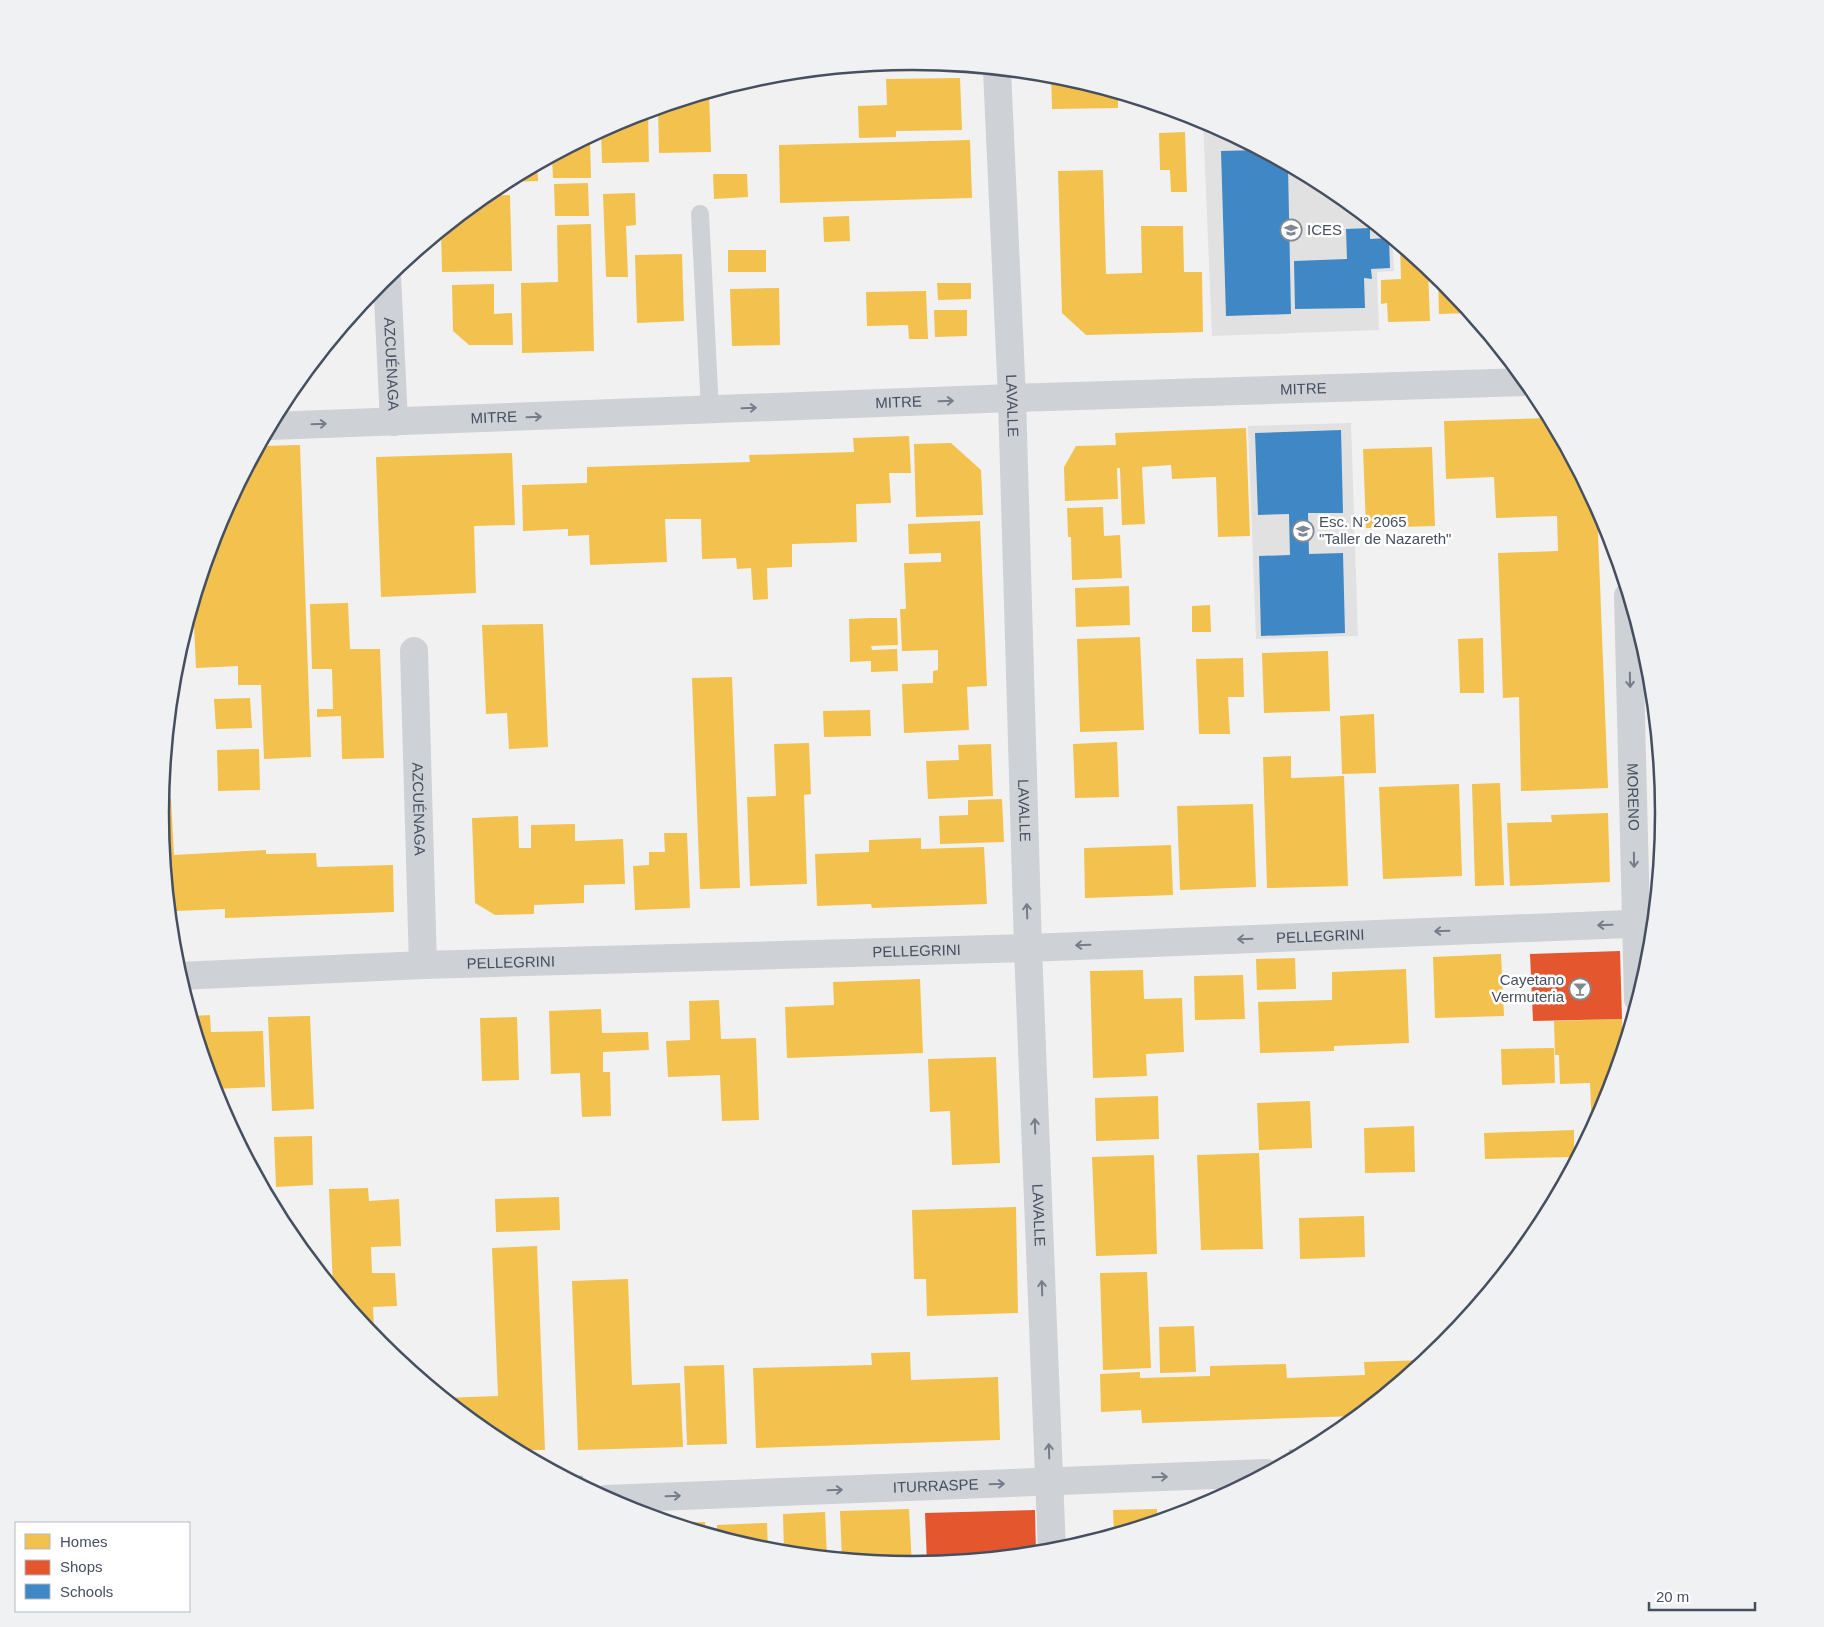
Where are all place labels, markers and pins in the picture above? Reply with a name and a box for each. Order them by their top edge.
school or university icon: ICES [1279,218,1303,242]
place label: ICES [1307,221,1342,238]
place label: Esc. N° 2065 "Taller de Nazareth" [1319,513,1451,547]
school or university icon: Esc. N° 2065 "Taller de Nazareth" [1291,519,1315,543]
place label: Cayetano Vermuteria [1491,971,1565,1005]
bar icon: Cayetano Vermuteria [1568,977,1592,1001]

